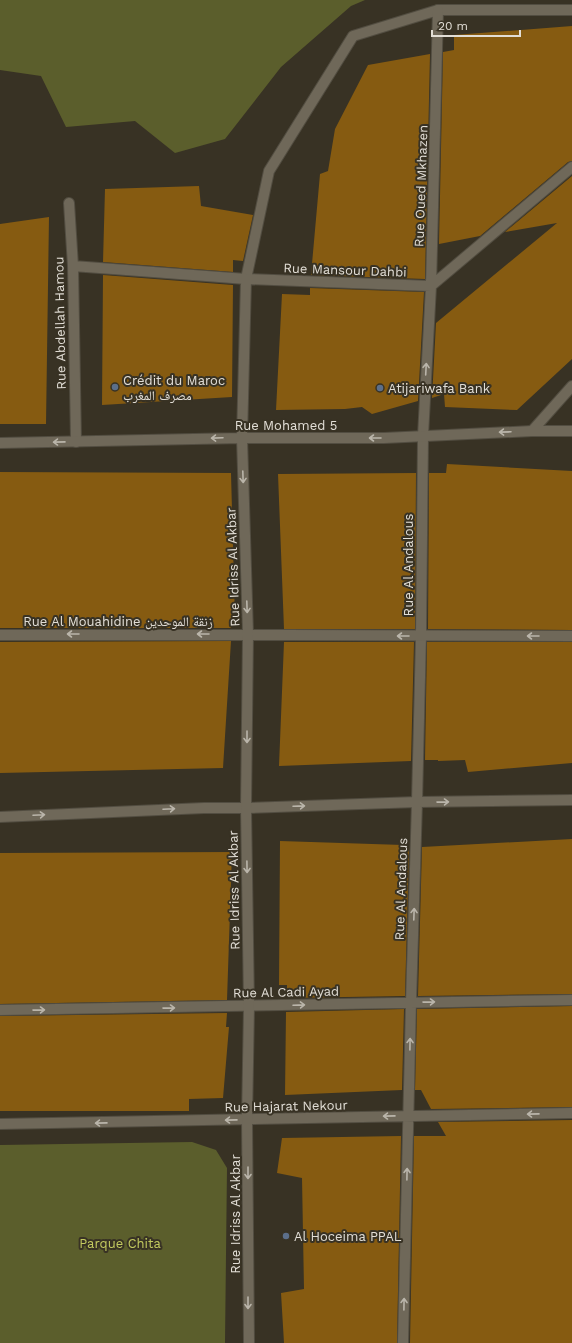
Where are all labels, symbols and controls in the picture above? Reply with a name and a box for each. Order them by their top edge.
scale bar [432,12,520,38]
text: 20 m [438,19,468,33]
street label: Rue Oued Mkhazen [411,125,431,247]
street label: Rue Abdellah Hamou [51,256,69,390]
street label: Rue Mansour Dahbi [283,260,407,280]
one-way arrow [423,363,430,376]
place label: Crédit du Maroc مصرف المغرب [123,373,225,404]
place label: Atijariwafa Bank [388,381,491,396]
marker: Crédit du Maroc مصرف المغرب [110,382,120,392]
marker: Atijariwafa Bank [375,383,385,393]
street label: Rue Mohamed 5 [235,418,337,433]
one-way arrow [499,428,512,436]
one-way arrow [369,434,382,442]
one-way arrow [211,435,224,442]
one-way arrow [53,438,66,446]
one-way arrow [239,470,247,483]
street label: Rue Idriss Al Akbar [223,507,243,627]
street label: Rue Al Andalous [401,513,416,616]
one-way arrow [243,600,251,613]
street label: Rue Al Mouahidine زنقة الموحدين [23,614,213,630]
one-way arrow [67,630,80,638]
one-way arrow [197,630,210,638]
one-way arrow [397,632,410,640]
one-way arrow [527,632,540,640]
one-way arrow [243,730,251,743]
one-way arrow [436,798,449,806]
one-way arrow [292,802,305,810]
one-way arrow [162,806,175,813]
one-way arrow [32,812,45,819]
street label: Rue Idriss Al Akbar [225,830,243,950]
street label: Rue Al Andalous [392,837,410,941]
one-way arrow [243,860,251,873]
one-way arrow [410,908,417,921]
street label: Rue Al Cadi Ayad [233,984,339,1000]
one-way arrow [422,998,435,1006]
one-way arrow [292,1001,305,1009]
one-way arrow [162,1004,175,1012]
one-way arrow [32,1006,45,1014]
one-way arrow [406,1038,414,1051]
street label: Rue Hajarat Nekour [224,1097,348,1115]
one-way arrow [527,1110,540,1118]
one-way arrow [383,1113,396,1120]
one-way arrow [225,1116,238,1124]
one-way arrow [95,1119,108,1126]
street label: Rue Idriss Al Akbar [228,1154,243,1274]
one-way arrow [244,1166,252,1179]
one-way arrow [403,1168,411,1181]
place label: Al Hoceima PPAL [294,1229,402,1244]
marker: Al Hoceima PPAL [281,1231,291,1241]
park label: Parque Chita [79,1236,162,1251]
one-way arrow [245,1296,252,1309]
one-way arrow [400,1298,408,1311]

